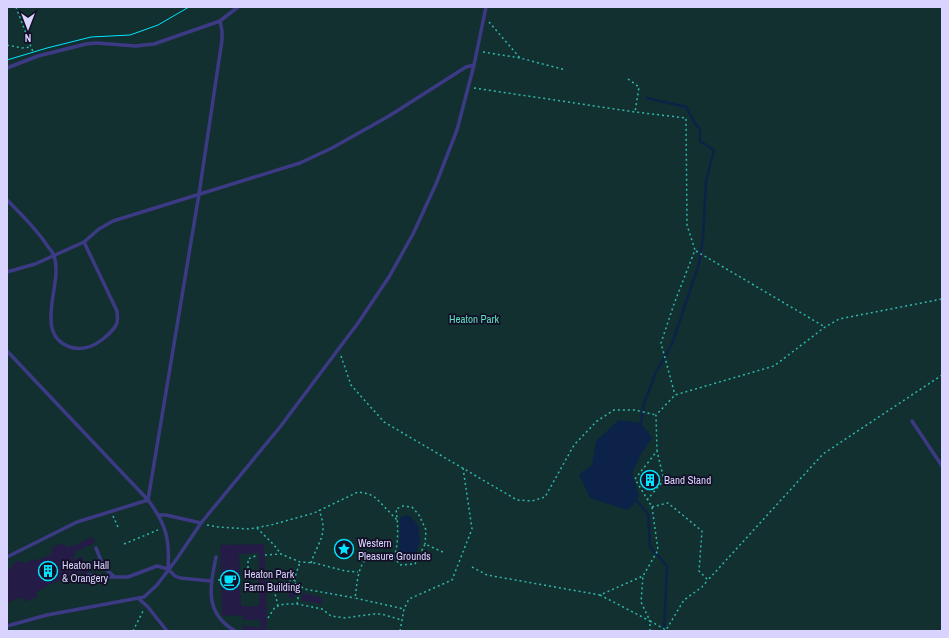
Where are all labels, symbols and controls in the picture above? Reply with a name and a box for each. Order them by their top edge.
north arrow [8,8,48,48]
text: N [25,31,31,45]
park label: Heaton Park [449,312,500,326]
building icon: Band Stand [639,469,661,491]
place label: Band Stand [664,473,711,487]
place label: Western Pleasure Grounds [358,536,431,563]
place icon: Western Pleasure Grounds [333,538,355,560]
place label: Heaton Hall & Orangery [62,558,109,585]
building icon: Heaton Hall & Orangery [37,560,59,582]
place label: Heaton Park Farm Building [244,567,300,594]
cafe icon: Heaton Park Farm Building [219,569,241,591]

